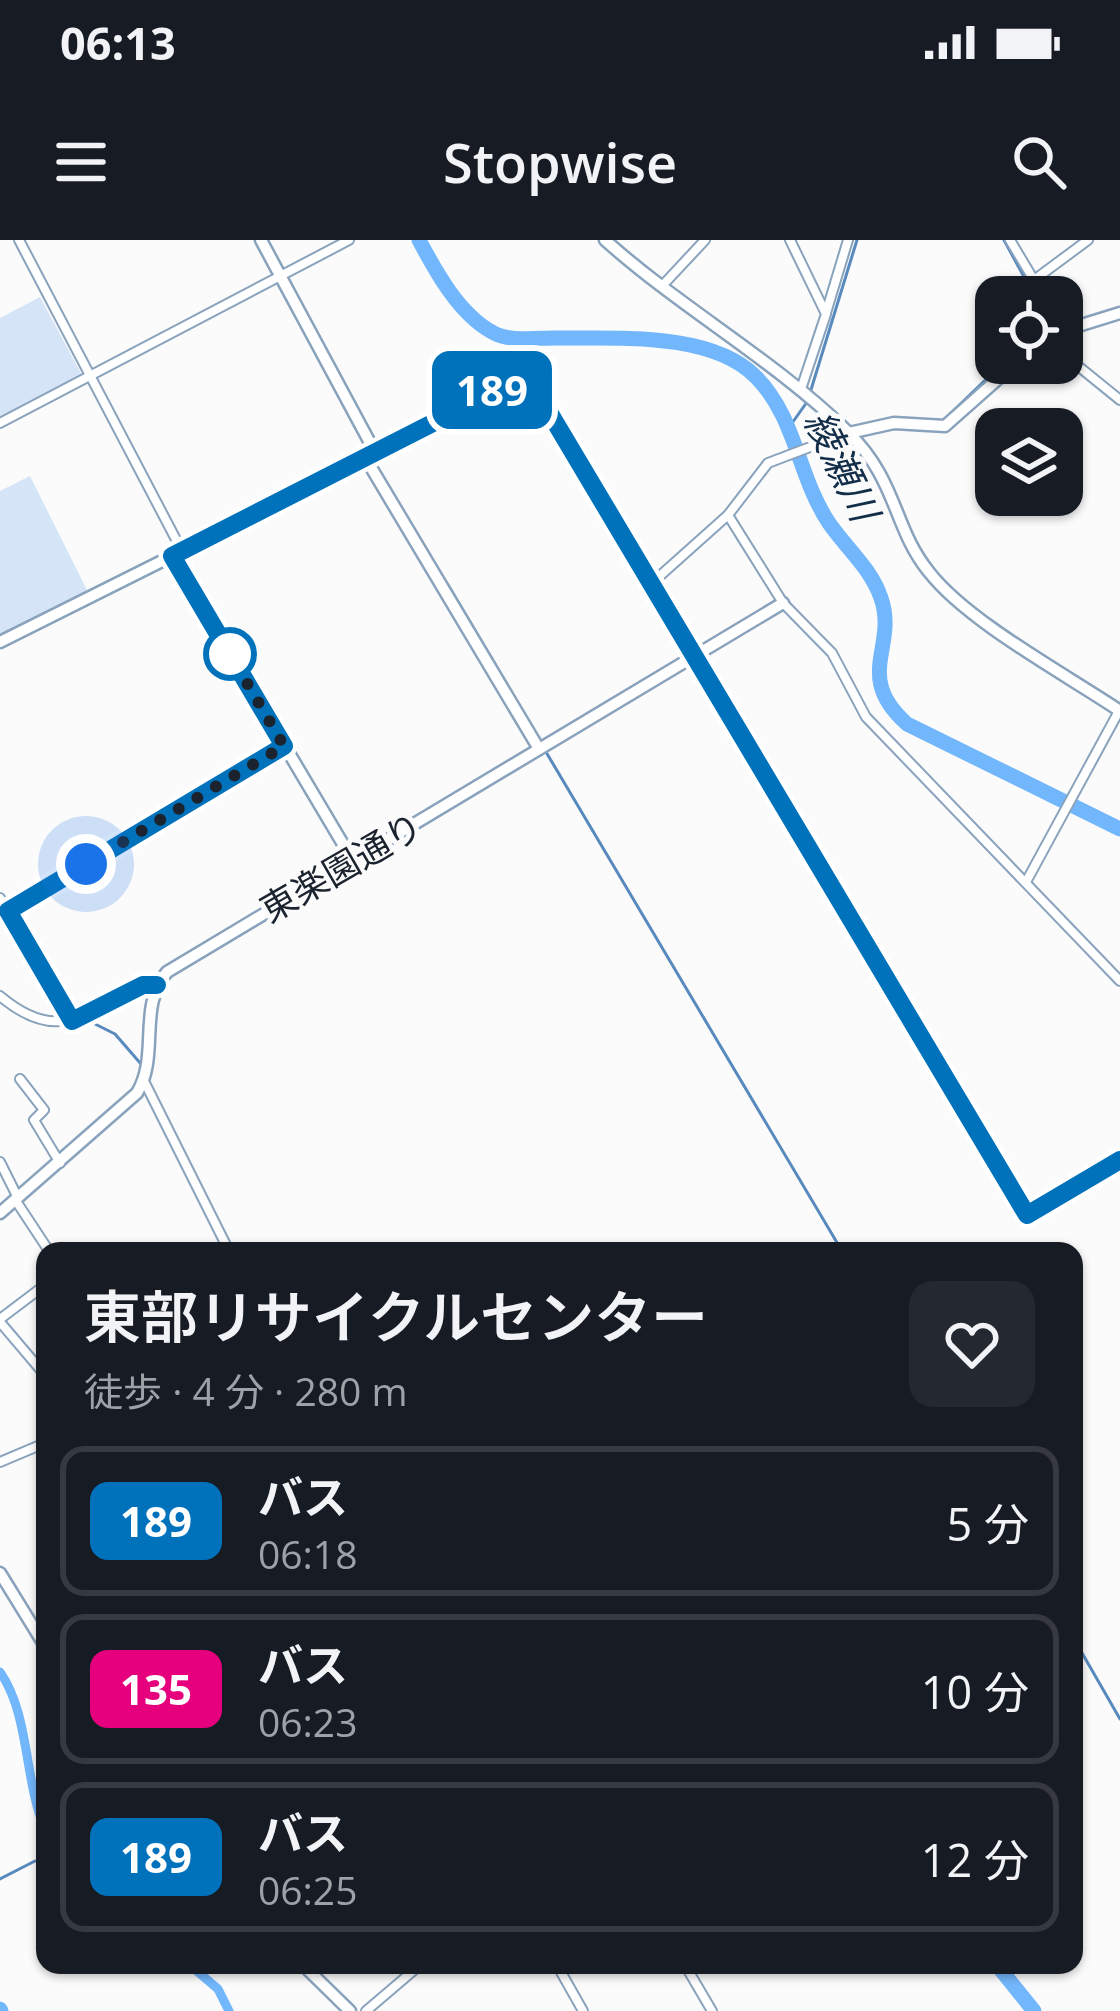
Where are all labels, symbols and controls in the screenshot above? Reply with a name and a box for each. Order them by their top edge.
text: 06:13 [60,12,176,73]
text: Stopwise [443,125,677,199]
icon: menu [48,129,114,195]
icon: search [1006,129,1072,195]
map controls [975,276,1083,516]
button: locate [975,276,1083,384]
line badge: 189 [423,351,561,429]
text: 189 [456,361,528,418]
water label: 綾瀬川 [794,401,894,533]
button: layers [975,408,1083,516]
unlabelled marker [205,629,255,679]
street label: 東楽園通り [251,801,431,933]
your location [56,834,116,894]
text: 東部リサイクルセンター [84,1277,708,1355]
button: heart [909,1281,1035,1407]
text: 徒歩 · 4 分 · 280 m [84,1364,408,1417]
text: バス [258,1466,348,1527]
text: 189 [120,1492,192,1549]
text: 5 分 [947,1493,1029,1554]
text: 06:18 [258,1527,357,1580]
text: バス [258,1634,348,1695]
text: 135 [120,1660,192,1717]
text: 10 分 [921,1661,1029,1722]
text: 06:23 [258,1695,357,1748]
text: バス [258,1802,348,1863]
text: 189 [120,1828,192,1885]
text: 12 分 [921,1829,1029,1890]
text: 06:25 [258,1863,357,1916]

